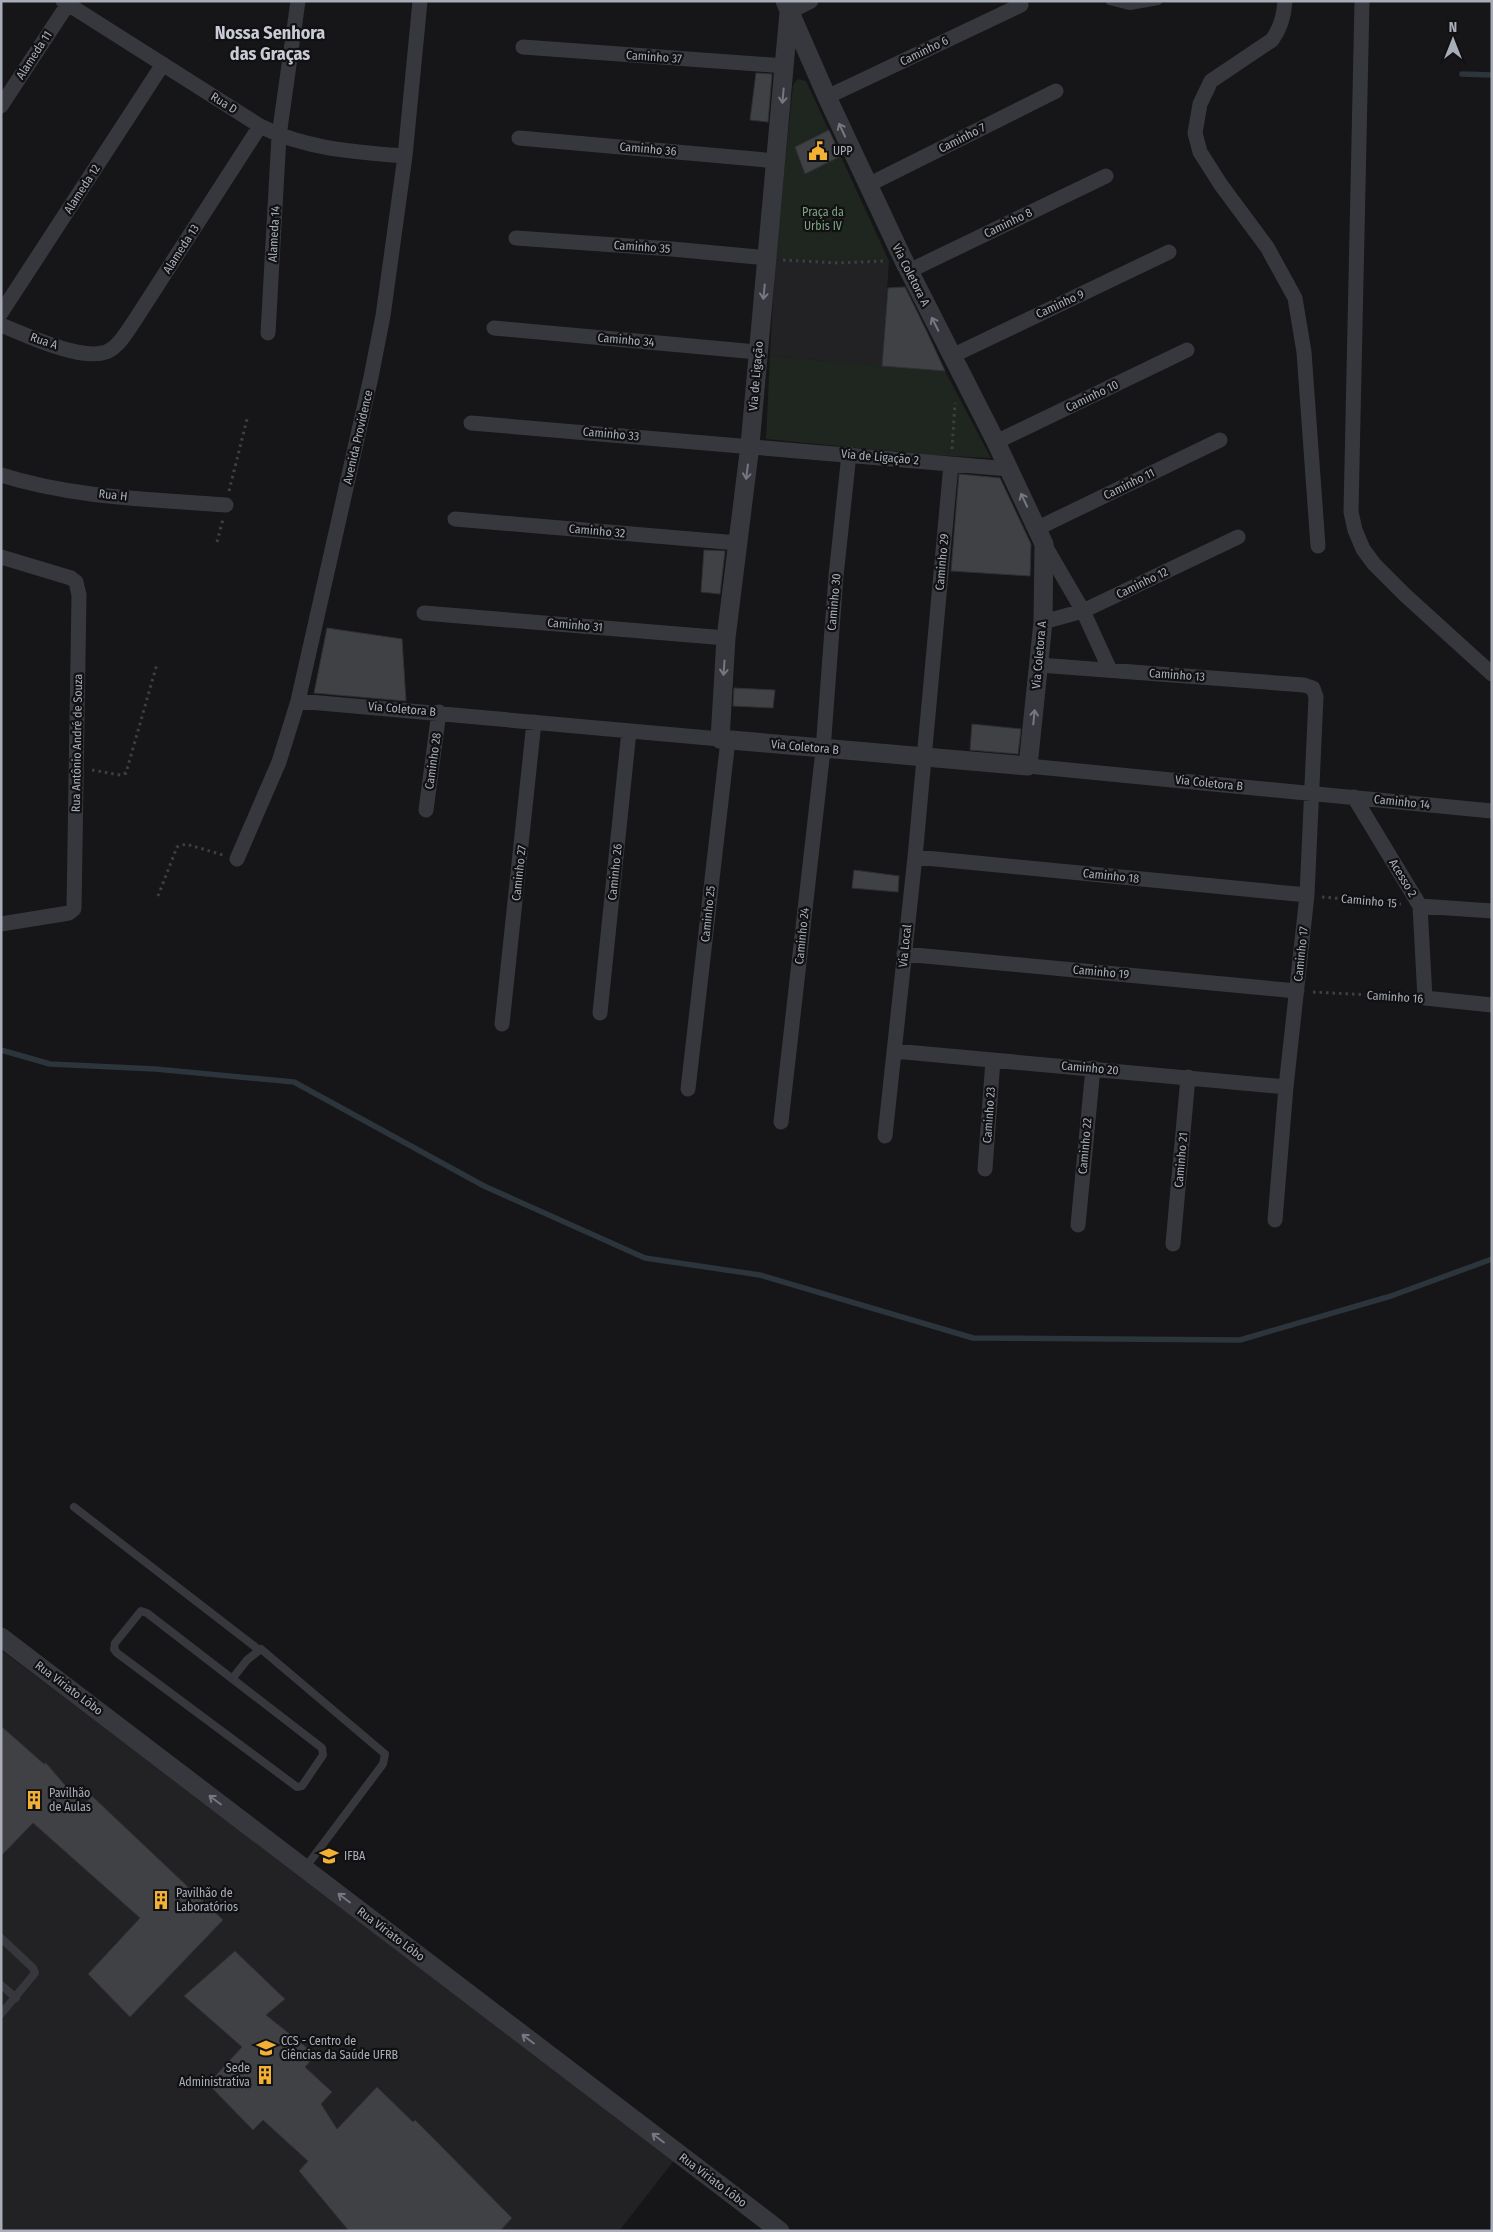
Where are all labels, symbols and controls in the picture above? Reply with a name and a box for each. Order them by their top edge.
north arrow [1428,15,1478,65]
text: N [1449,19,1457,36]
district label: Nossa Senhora das Graças [215,22,325,65]
street label: Alameda 11 [13,28,55,82]
street label: Caminho 6 [898,33,950,69]
street label: Caminho 37 [626,48,683,66]
one-way arrow [778,87,787,103]
street label: Rua D [208,90,240,116]
street label: Caminho 7 [936,120,988,156]
one-way arrow [837,123,846,138]
street label: Caminho 36 [619,140,677,158]
public building icon: UPP [807,140,829,162]
place label: UPP [833,144,853,158]
street label: Alameda 12 [61,162,103,216]
street label: Alameda 14 [266,205,282,262]
park label: Praça da Urbis IV [802,205,844,233]
street label: Caminho 8 [982,205,1034,241]
street label: Alameda 13 [160,222,202,276]
street label: Caminho 35 [613,238,671,256]
street label: Via Coletora A [889,242,933,309]
one-way arrow [759,284,769,300]
street label: Caminho 9 [1034,287,1087,321]
one-way arrow [930,316,940,331]
street label: Rua A [29,330,60,352]
street label: Caminho 34 [597,331,655,349]
street label: Via de Ligação [746,341,766,411]
street label: Caminho 10 [1063,377,1121,415]
street label: Avenida Providence [340,389,376,485]
street label: Caminho 33 [582,425,640,443]
street label: Via de Ligação 2 [841,447,919,467]
one-way arrow [742,463,752,479]
street label: Caminho 11 [1101,466,1157,502]
street label: Rua H [98,487,128,503]
one-way arrow [1019,493,1029,508]
street label: Caminho 32 [568,522,626,540]
street label: Caminho 29 [933,533,951,591]
street label: Caminho 12 [1114,564,1170,602]
street label: Caminho 30 [825,573,843,631]
street label: Caminho 31 [547,616,603,634]
street label: Via Coletora A [1029,620,1049,689]
one-way arrow [720,659,729,675]
street label: Caminho 13 [1149,666,1205,684]
street label: Rua Antônio André de Souza [69,673,85,812]
street label: Via Coletora B [367,699,437,719]
one-way arrow [1029,710,1039,726]
street label: Caminho 28 [422,732,444,790]
street label: Via Coletora B [770,737,840,757]
street label: Via Coletora B [1174,772,1244,794]
street label: Caminho 14 [1373,792,1431,812]
street label: Caminho 26 [605,843,625,901]
street label: Caminho 27 [509,844,529,902]
street label: Acesso 2 [1386,857,1420,899]
street label: Caminho 18 [1082,866,1140,886]
street label: Caminho 25 [698,885,718,943]
street label: Caminho 15 [1340,892,1398,910]
street label: Caminho 24 [792,907,812,965]
street label: Via Local [896,924,914,968]
street label: Caminho 17 [1291,926,1311,982]
street label: Caminho 19 [1072,963,1130,981]
street label: Caminho 16 [1366,988,1424,1006]
street label: Caminho 20 [1061,1059,1119,1077]
street label: Caminho 23 [980,1086,998,1144]
street label: Caminho 22 [1076,1117,1094,1175]
street label: Caminho 21 [1172,1132,1190,1188]
street label: Rua Viriato Lôbo [33,1658,105,1718]
place label: Pavilhão de Aulas [49,1786,91,1814]
building icon: Pavilhão de Aulas [23,1789,45,1811]
one-way arrow [208,1794,221,1805]
school or university icon: IFBA [318,1845,340,1867]
place label: IFBA [344,1849,366,1863]
place label: Pavilhão de Laboratórios [176,1886,238,1914]
building icon: Pavilhão de Laboratórios [150,1889,172,1911]
one-way arrow [338,1893,351,1904]
street label: Rua Viriato Lôbo [355,1904,427,1964]
place label: CCS - Centro de Ciências da Saúde UFRB [281,2034,399,2062]
one-way arrow [522,2034,535,2045]
school or university icon: CCS - Centro de Ciências da Saúde UFRB [255,2037,277,2059]
place label: Sede Administrativa [179,2061,250,2089]
building icon: Sede Administrativa [254,2064,276,2086]
one-way arrow [651,2133,665,2143]
street label: Rua Viriato Lôbo [677,2150,749,2210]

